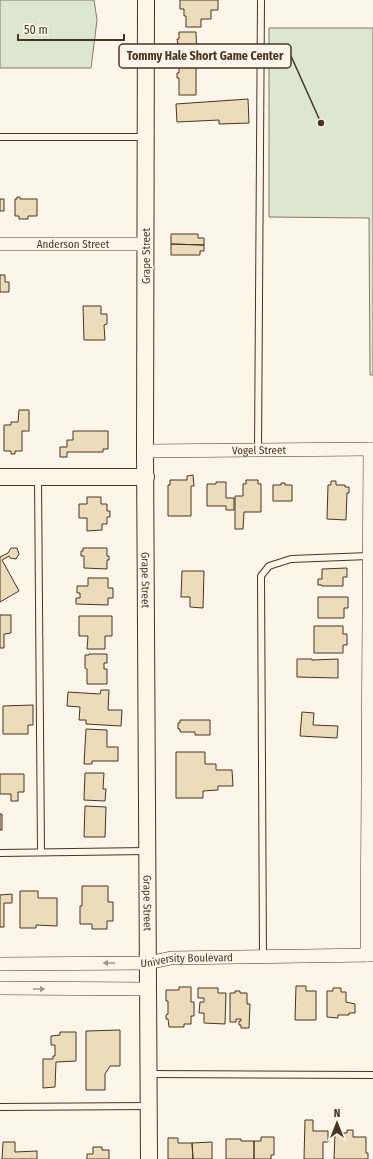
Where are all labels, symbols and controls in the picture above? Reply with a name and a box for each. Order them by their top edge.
scale bar [18,16,124,42]
text: 50 m [24,23,48,37]
callout: Tommy Hale Short Game Center [119,44,291,68]
text: Tommy Hale Short Game Center [127,49,284,63]
street label: Grape Street [140,228,153,284]
street label: Anderson Street [37,238,110,251]
street label: Vogel Street [232,443,287,457]
street label: Grape Street [139,552,152,609]
street label: Grape Street [141,875,154,932]
street label: University Boulevard [140,951,233,970]
one-way arrow [102,960,115,966]
one-way arrow [33,985,45,992]
north arrow [317,1103,357,1143]
text: N [334,1107,340,1120]

